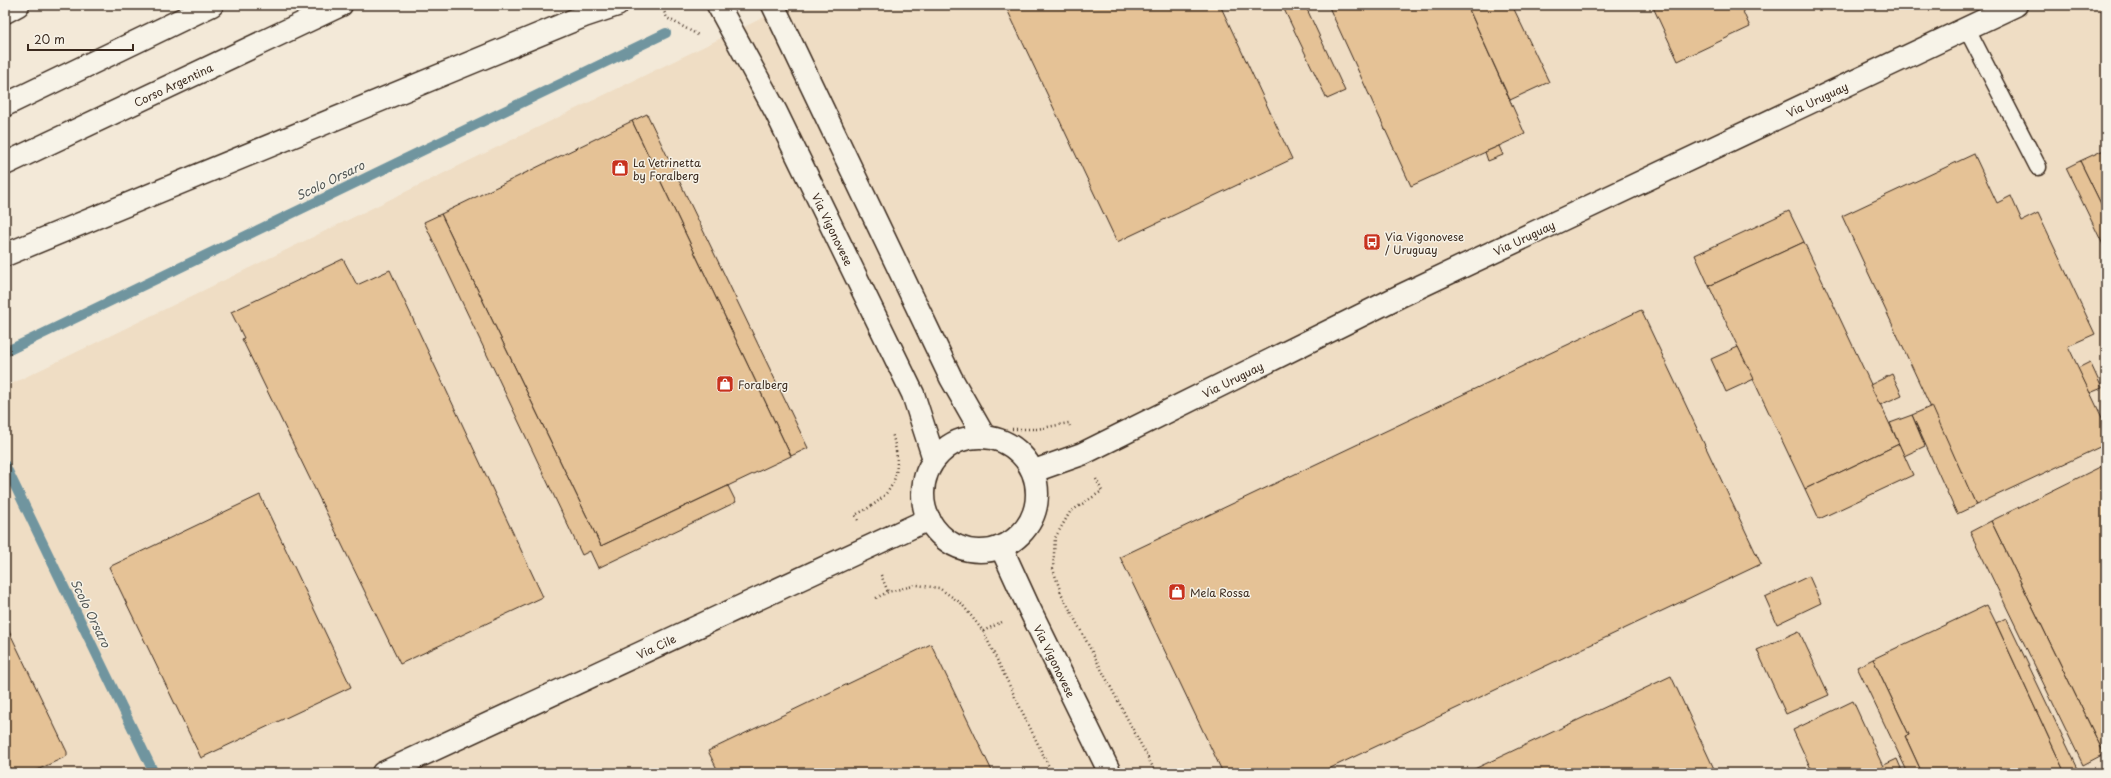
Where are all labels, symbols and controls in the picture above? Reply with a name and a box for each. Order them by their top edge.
scale bar [28,26,133,52]
text: 20 m [34,30,65,48]
street label: Corso Argentina [131,58,216,110]
street label: Via Uruguay [1783,77,1851,121]
place label: La Vetrinetta by Foralberg [633,154,701,184]
water label: Scolo Orsaro [293,155,368,204]
shop icon: La Vetrinetta by Foralberg [610,158,630,178]
street label: Via Vigonovese [808,190,858,268]
street label: Via Uruguay [1490,216,1558,259]
place label: Via Vigonovese / Uruguay [1385,228,1464,258]
bus stop icon: Via Vigonovese / Uruguay [1362,232,1382,252]
street label: Via Uruguay [1199,357,1266,402]
shop icon: Foralberg [715,374,735,394]
place label: Foralberg [738,376,788,393]
water label: Scolo Orsaro [67,576,116,651]
shop icon: Mela Rossa [1167,582,1187,602]
place label: Mela Rossa [1190,584,1250,601]
street label: Via Vigonovese [1030,622,1080,700]
street label: Via Cile [633,630,678,663]

